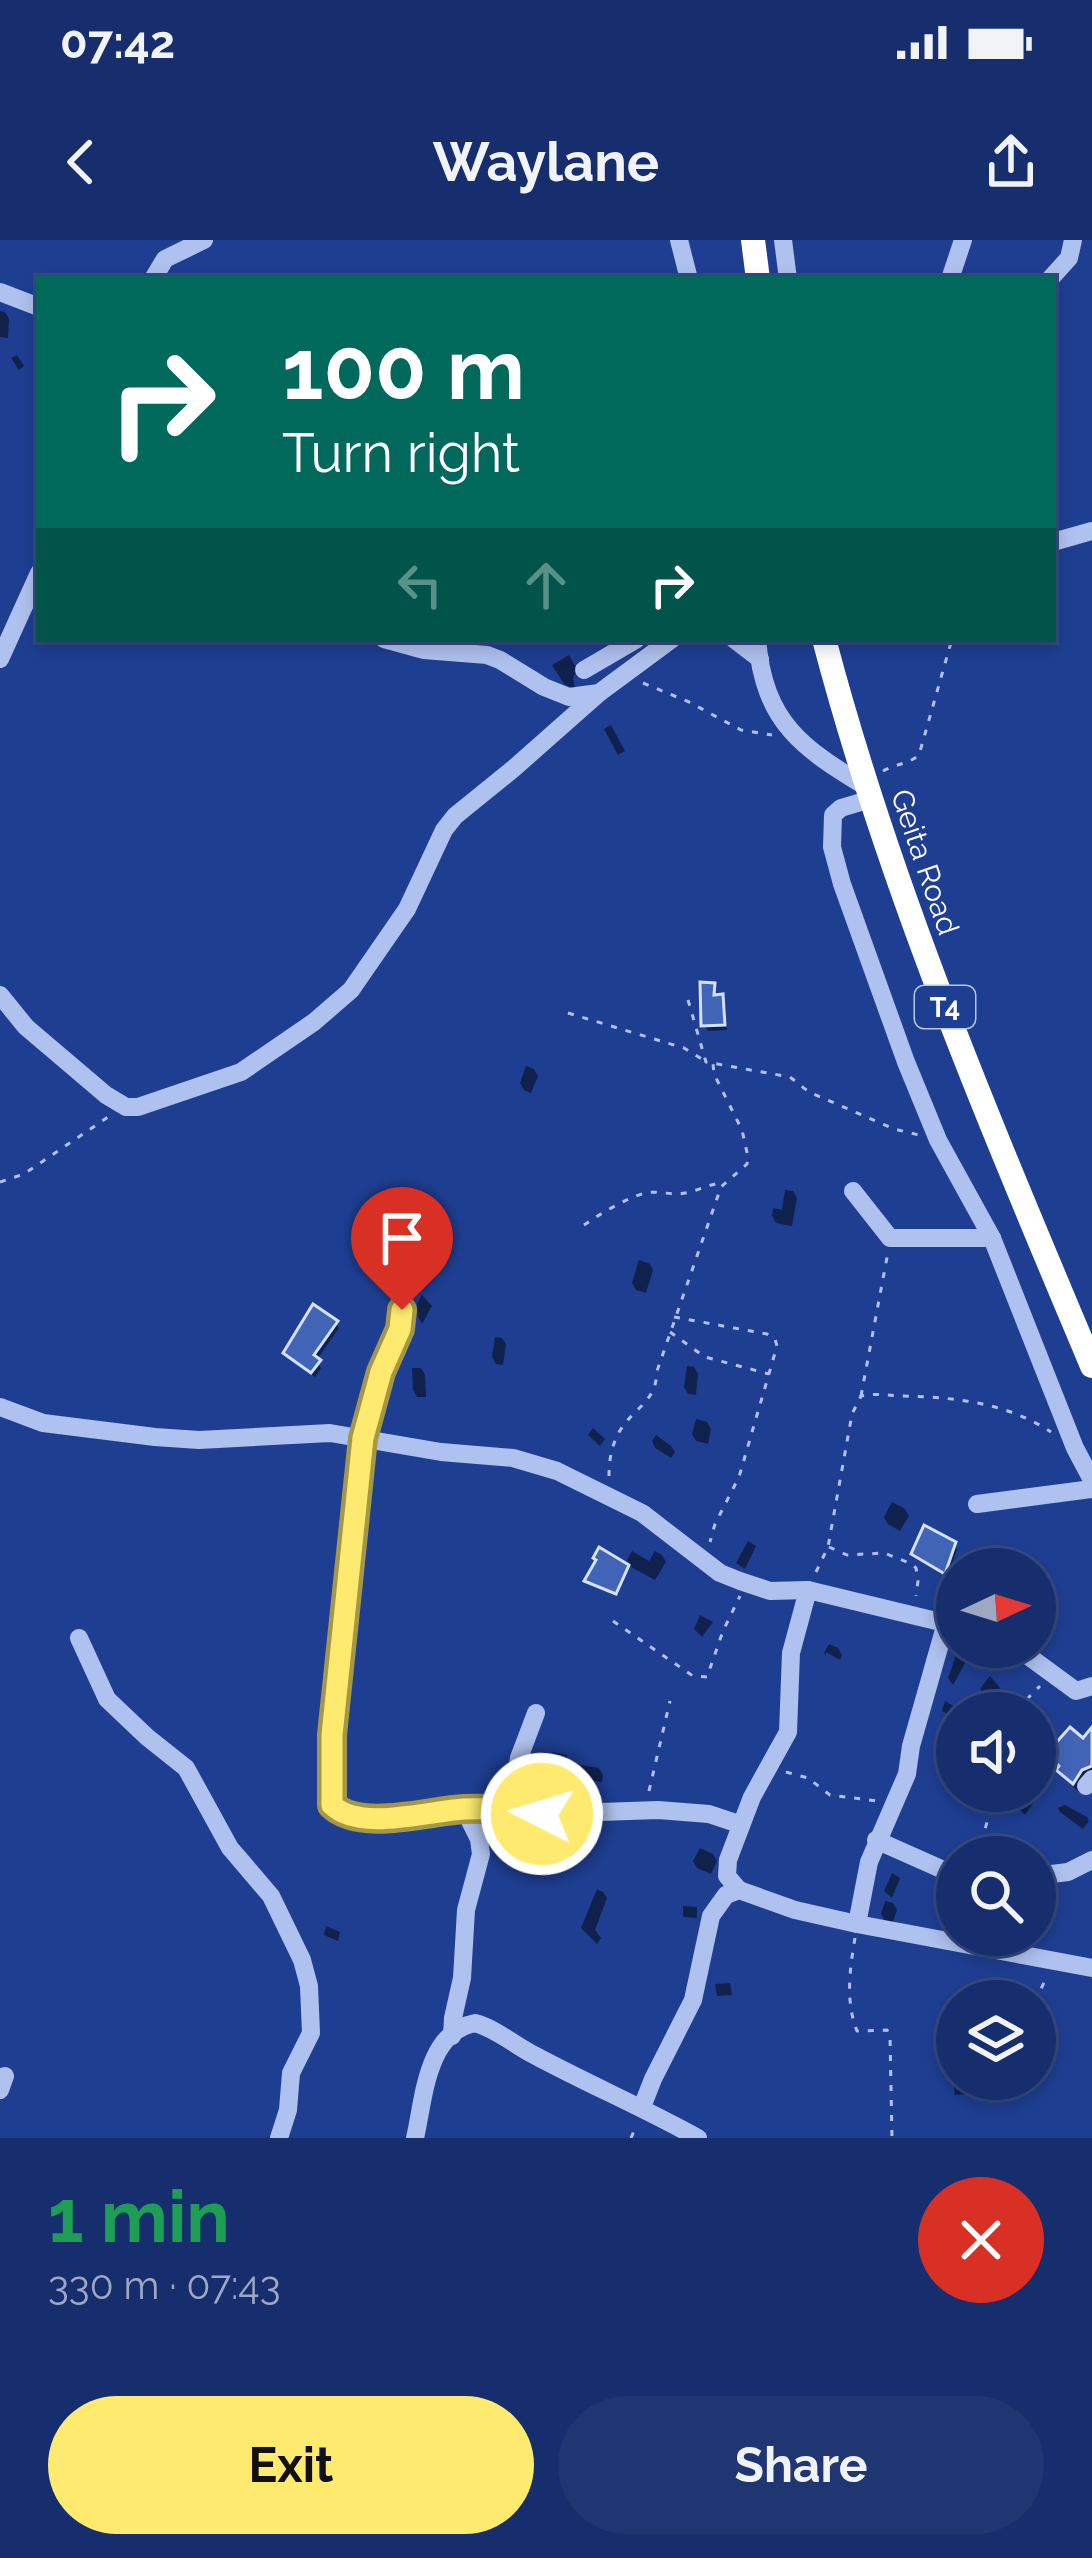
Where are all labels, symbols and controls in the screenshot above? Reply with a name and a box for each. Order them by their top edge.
text: 07:42 [60,16,175,69]
icon: back [48,129,114,195]
icon: share [978,129,1044,195]
text: Waylane [433,130,659,194]
text: 100 m [282,320,525,419]
icon: right [84,324,240,480]
text: Turn right [282,421,520,485]
icon: left [387,552,453,618]
icon: ahead [513,552,579,618]
icon: right [639,552,705,618]
street label: Geita Road [884,785,966,939]
road number: T4 [915,986,975,1028]
pin [351,1187,453,1310]
icon: arrive [369,1205,435,1271]
north arrow [936,1548,1056,1668]
map controls [936,1548,1056,2100]
button: sound [936,1692,1056,1812]
position arrow [479,1751,605,1877]
button: search [936,1836,1056,1956]
button: layers [936,1980,1056,2100]
text: 1 min [48,2174,230,2259]
button: close [918,2177,1044,2303]
text: 330 m · 07:43 [48,2262,280,2308]
button: Exit [48,2396,534,2534]
button: Share [558,2396,1044,2534]

